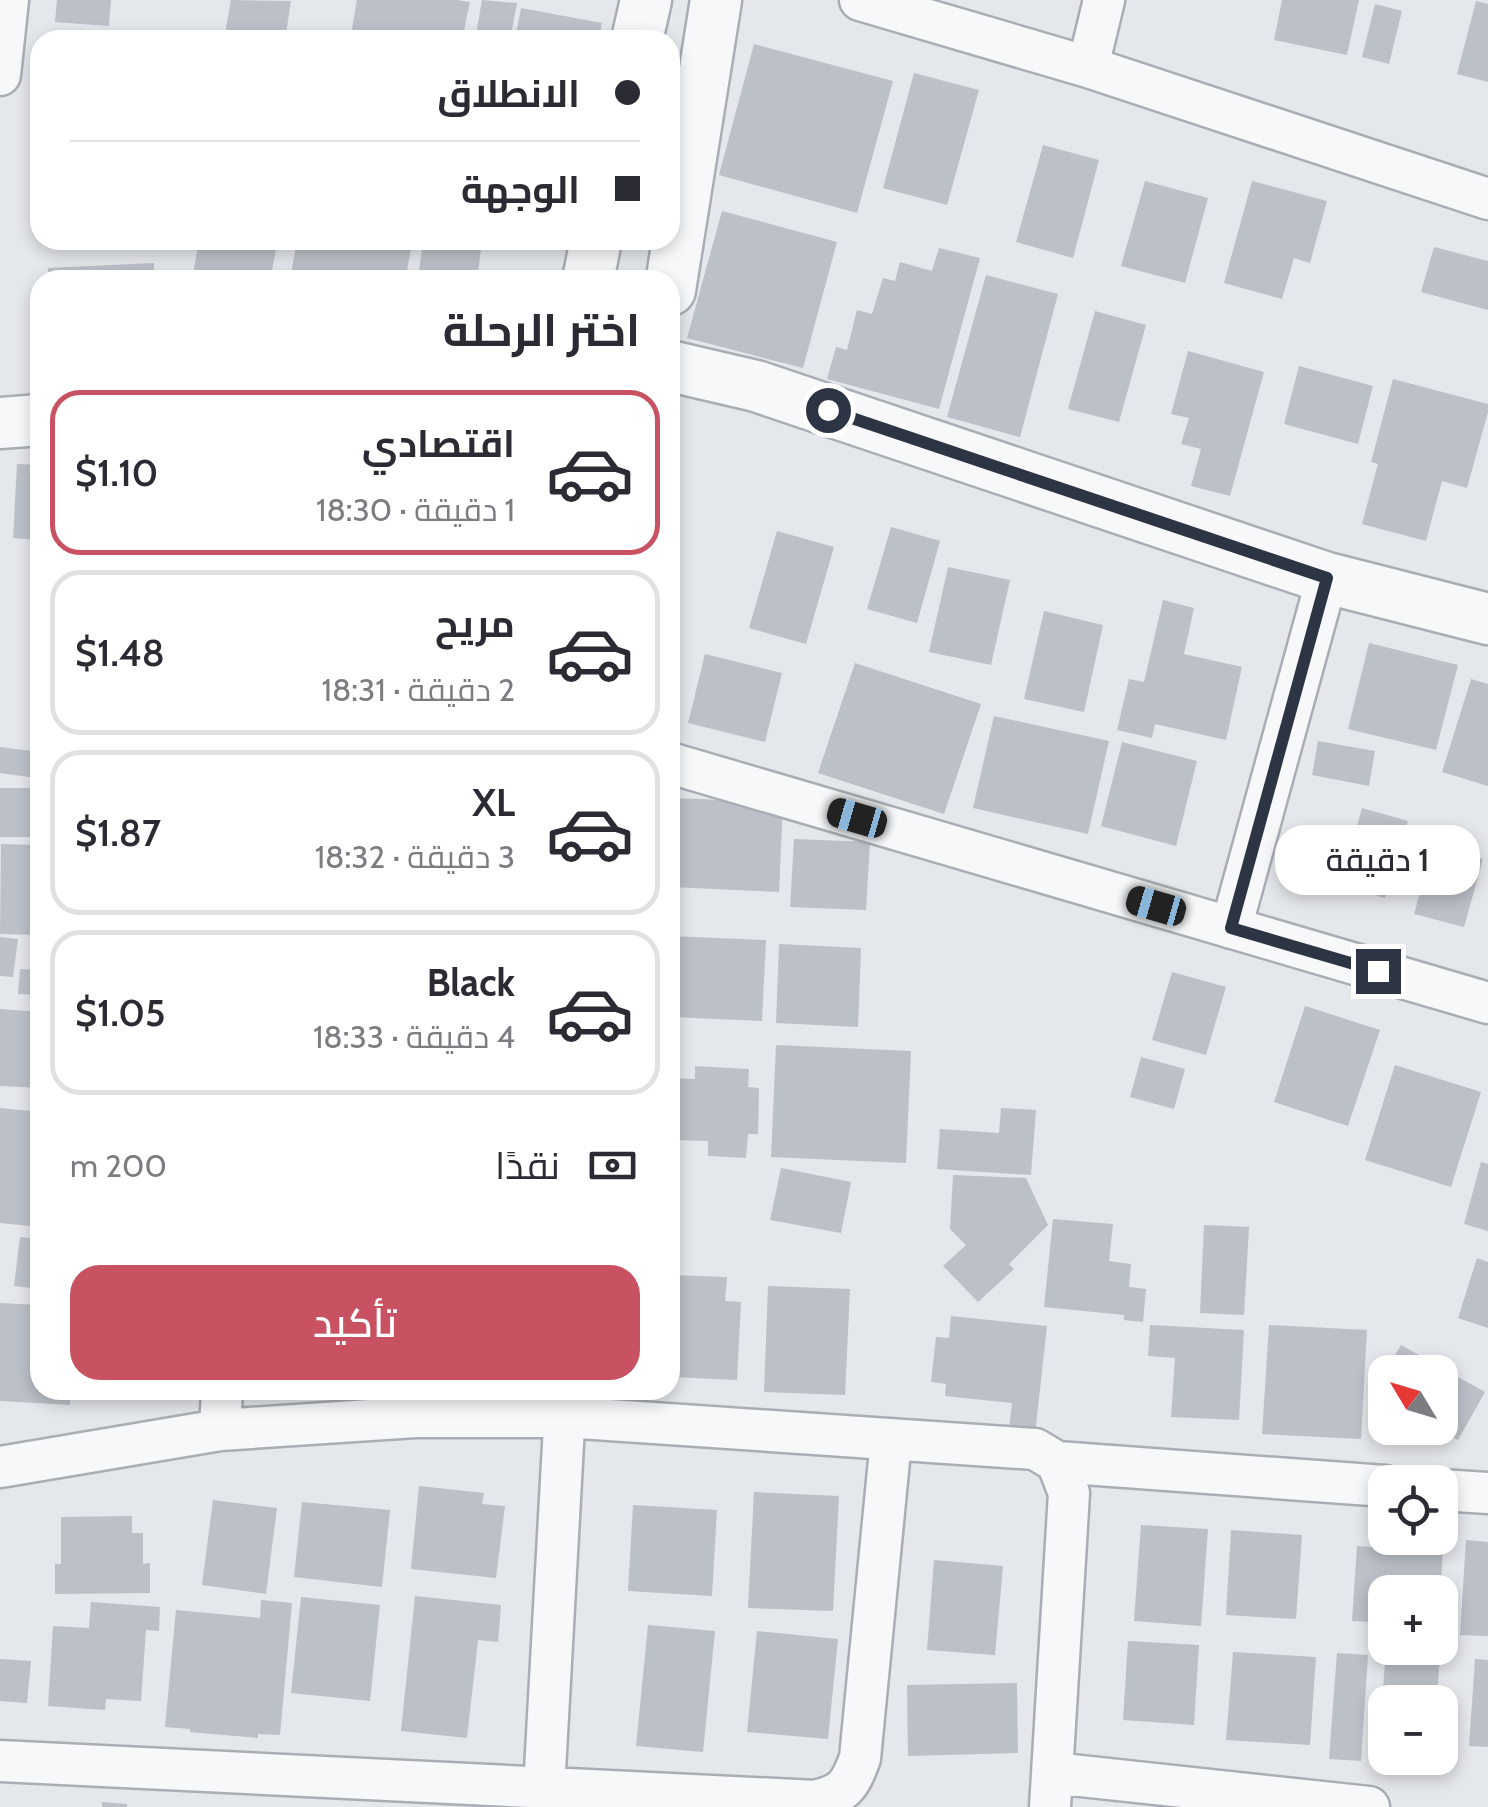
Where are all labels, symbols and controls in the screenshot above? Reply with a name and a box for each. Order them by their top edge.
text: الانطلاق [437,70,580,117]
text: الوجهة [461,166,580,213]
text: اختر الرحلة [443,303,640,357]
route start [806,388,851,433]
text: اقتصادي [362,420,515,467]
icon: car [545,428,635,518]
text: $1.10 [75,449,158,496]
text: 1 دقيقة · 18:30 [316,490,515,529]
text: مريح [435,600,515,647]
icon: car [545,608,635,698]
text: $1.48 [75,629,165,676]
text: 2 دقيقة · 18:31 [322,670,515,709]
text: XL [472,779,515,826]
icon: car [545,788,635,878]
car [824,795,890,841]
text: $1.87 [75,809,161,856]
callout: 1 دقيقة [1276,826,1480,896]
text: 3 دقيقة · 18:32 [315,837,515,876]
text: 1 دقيقة [1326,840,1429,879]
car [1123,883,1189,929]
route end [1356,949,1401,994]
text: Black [427,959,515,1006]
icon: car [545,968,635,1058]
text: $1.05 [75,989,166,1036]
text: 4 دقيقة · 18:33 [313,1017,515,1056]
icon: cash [585,1138,640,1193]
text: نقدًا [495,1142,560,1189]
text: 200 m [70,1146,167,1185]
button: تأكيد [70,1265,640,1380]
north arrow [1368,1355,1458,1445]
map controls [1368,1355,1458,1775]
button: locate [1368,1465,1458,1555]
button: + [1368,1575,1458,1665]
button: − [1368,1685,1458,1775]

